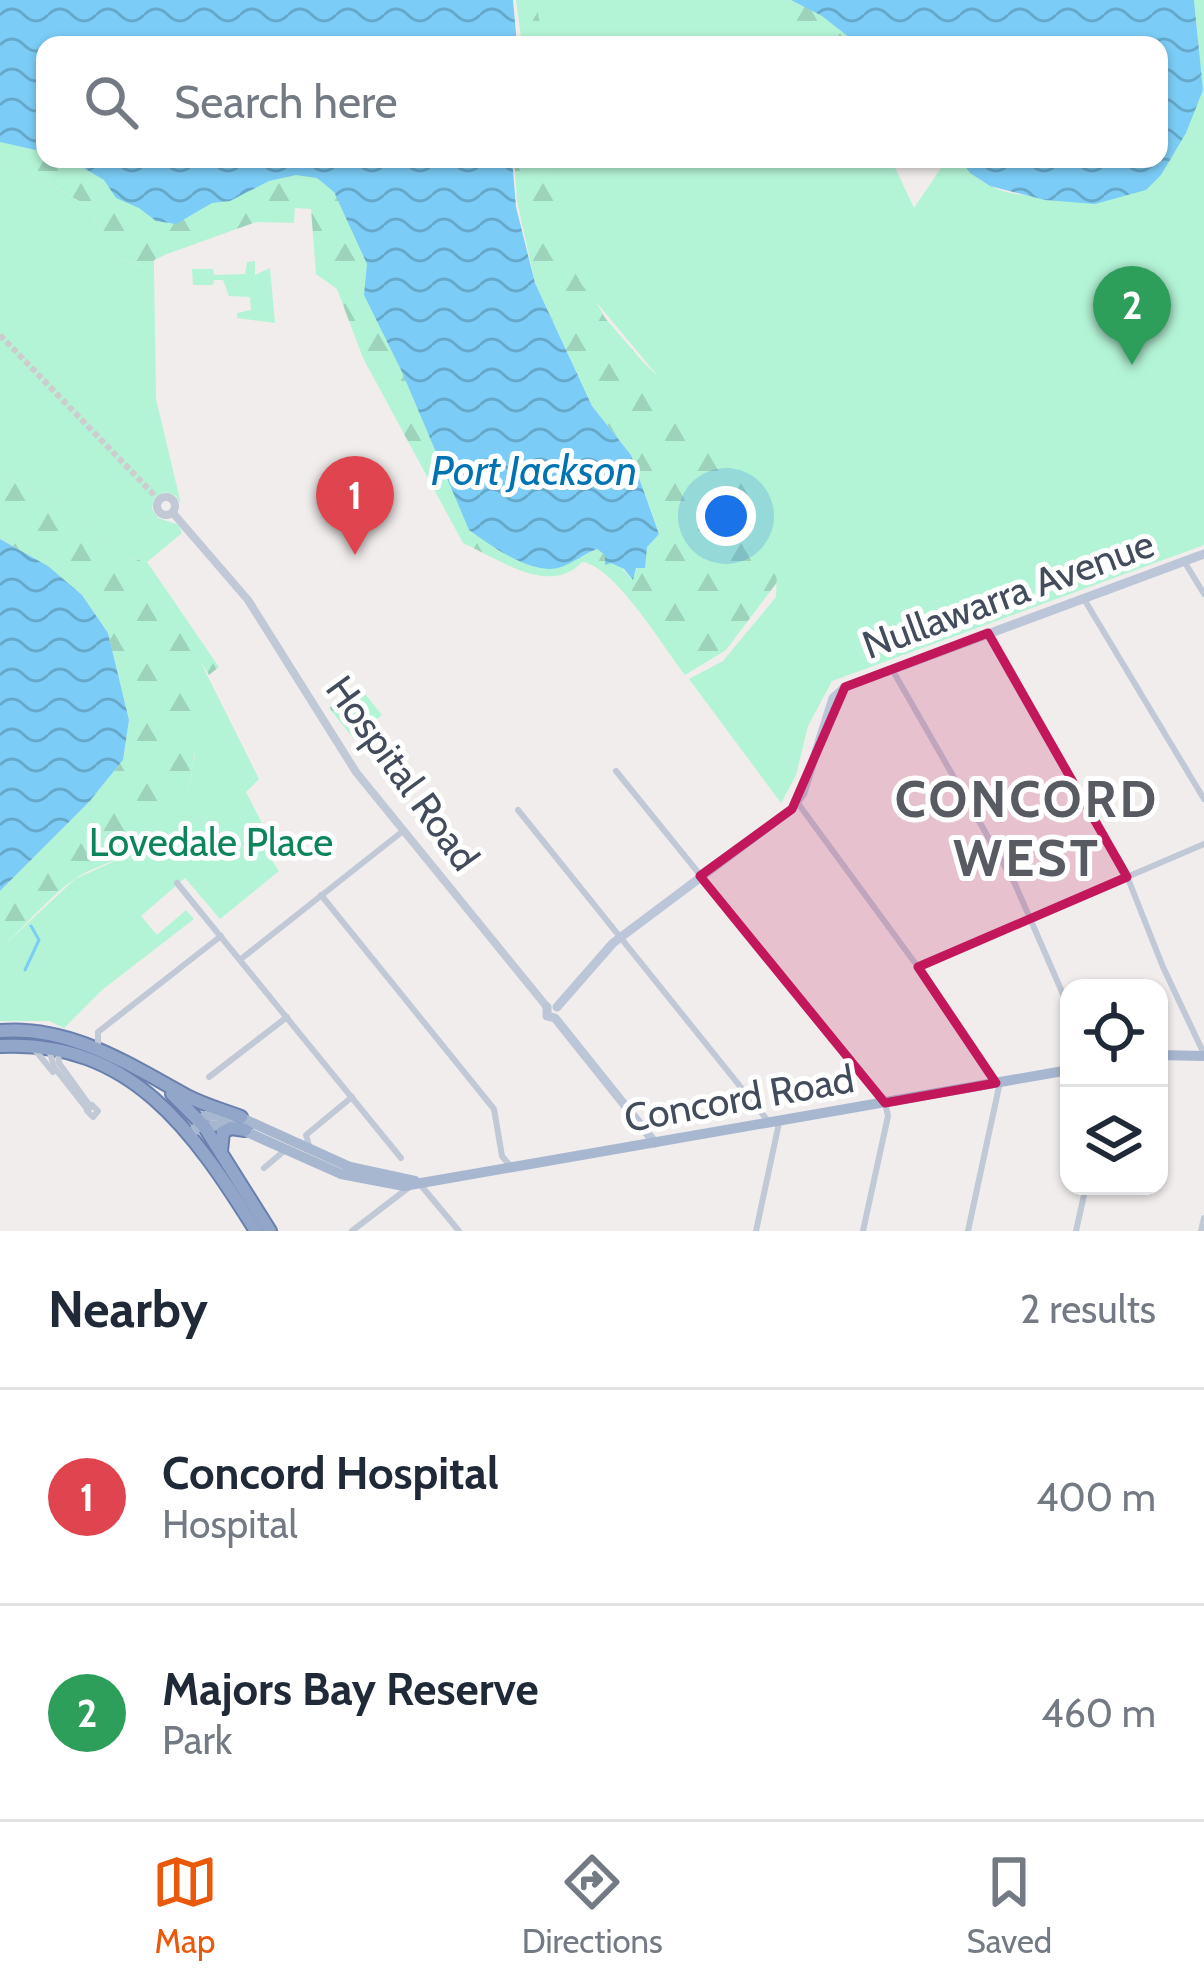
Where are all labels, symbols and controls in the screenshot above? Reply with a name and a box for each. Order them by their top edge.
search box [36,36,1168,168]
icon: search [78,69,144,135]
text: Search here [174,75,398,129]
pin: 2 [1093,266,1171,365]
water label: Port Jackson [431,444,637,496]
pin: 1 [316,456,394,555]
your location [696,486,756,546]
street label: Nullawarra Avenue [856,519,1160,669]
street label: Hospital Road [316,666,490,880]
district label: CONCORD WEST [895,768,1159,889]
park label: Lovedale Place [89,818,333,866]
map controls [1060,979,1168,1195]
button: locate [1060,979,1168,1087]
street label: Concord Road [620,1054,858,1142]
button: layers [1060,1087,1168,1195]
text: Nearby [48,1278,208,1340]
text: 2 results [1020,1285,1156,1333]
text: Concord Hospital [162,1446,499,1500]
text: 1 [80,1473,94,1521]
text: 400 m [1036,1473,1156,1521]
text: Hospital [162,1500,298,1548]
text: Majors Bay Reserve [162,1662,539,1716]
text: 2 [77,1689,97,1737]
text: 460 m [1041,1689,1156,1737]
text: Park [162,1716,232,1764]
tab: Map [152,1849,218,1961]
tab: Directions [522,1849,663,1961]
tab: Saved [966,1849,1052,1961]

